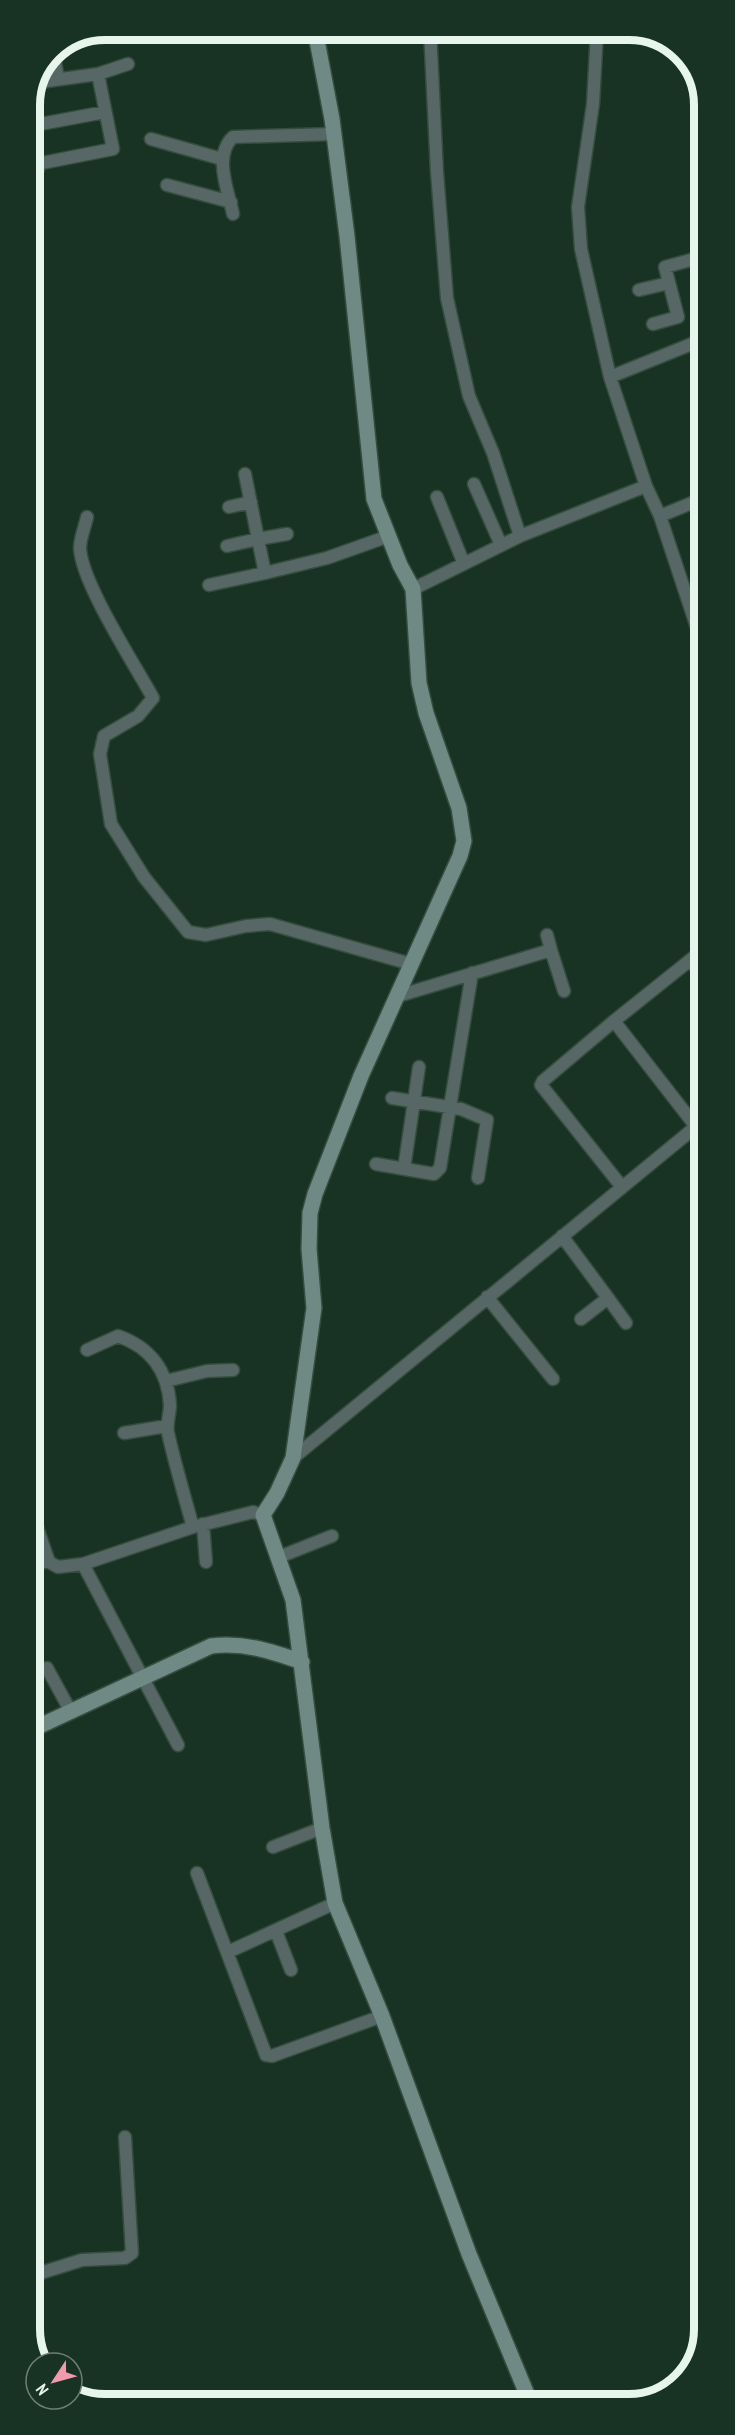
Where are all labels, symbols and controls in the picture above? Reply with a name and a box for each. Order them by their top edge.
north arrow [24,2351,84,2411]
text: N [31,2380,52,2399]

